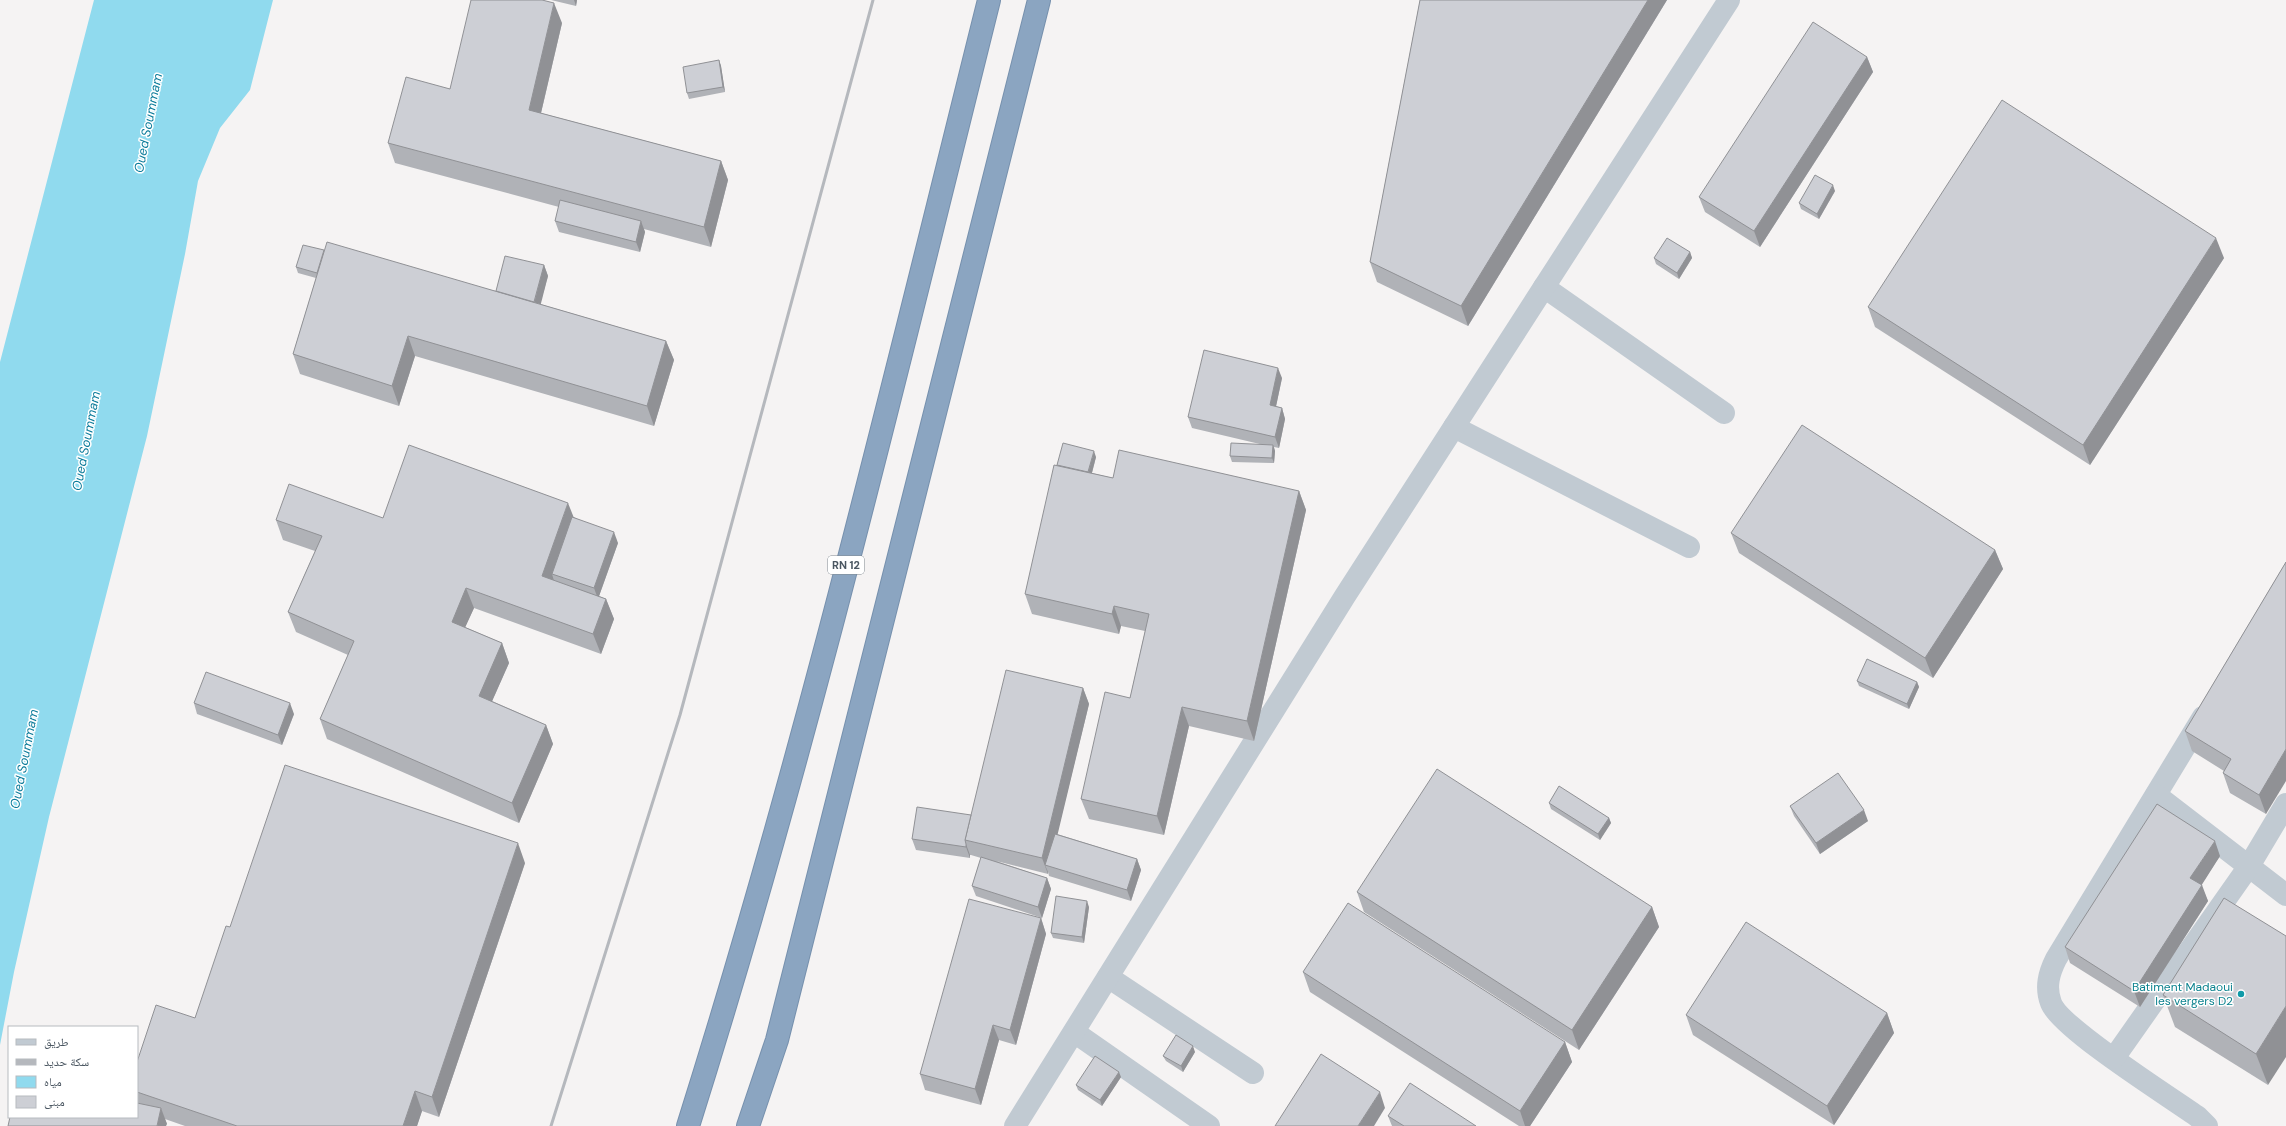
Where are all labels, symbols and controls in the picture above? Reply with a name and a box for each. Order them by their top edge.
water label: Oued Soummam [130,72,166,174]
water label: Oued Soummam [68,390,104,492]
road number: RN 12 [828,556,864,574]
water label: Oued Soummam [6,708,42,810]
place label: Batiment Madaoui les vergers D2 [2132,979,2233,1009]
marker: Batiment Madaoui les vergers D2 [2236,989,2246,999]
legend [8,1026,138,1118]
text: طريق [44,1034,69,1050]
text: سكة حديد [44,1054,89,1070]
text: مياه [44,1074,62,1090]
text: مبنى [44,1094,65,1110]

